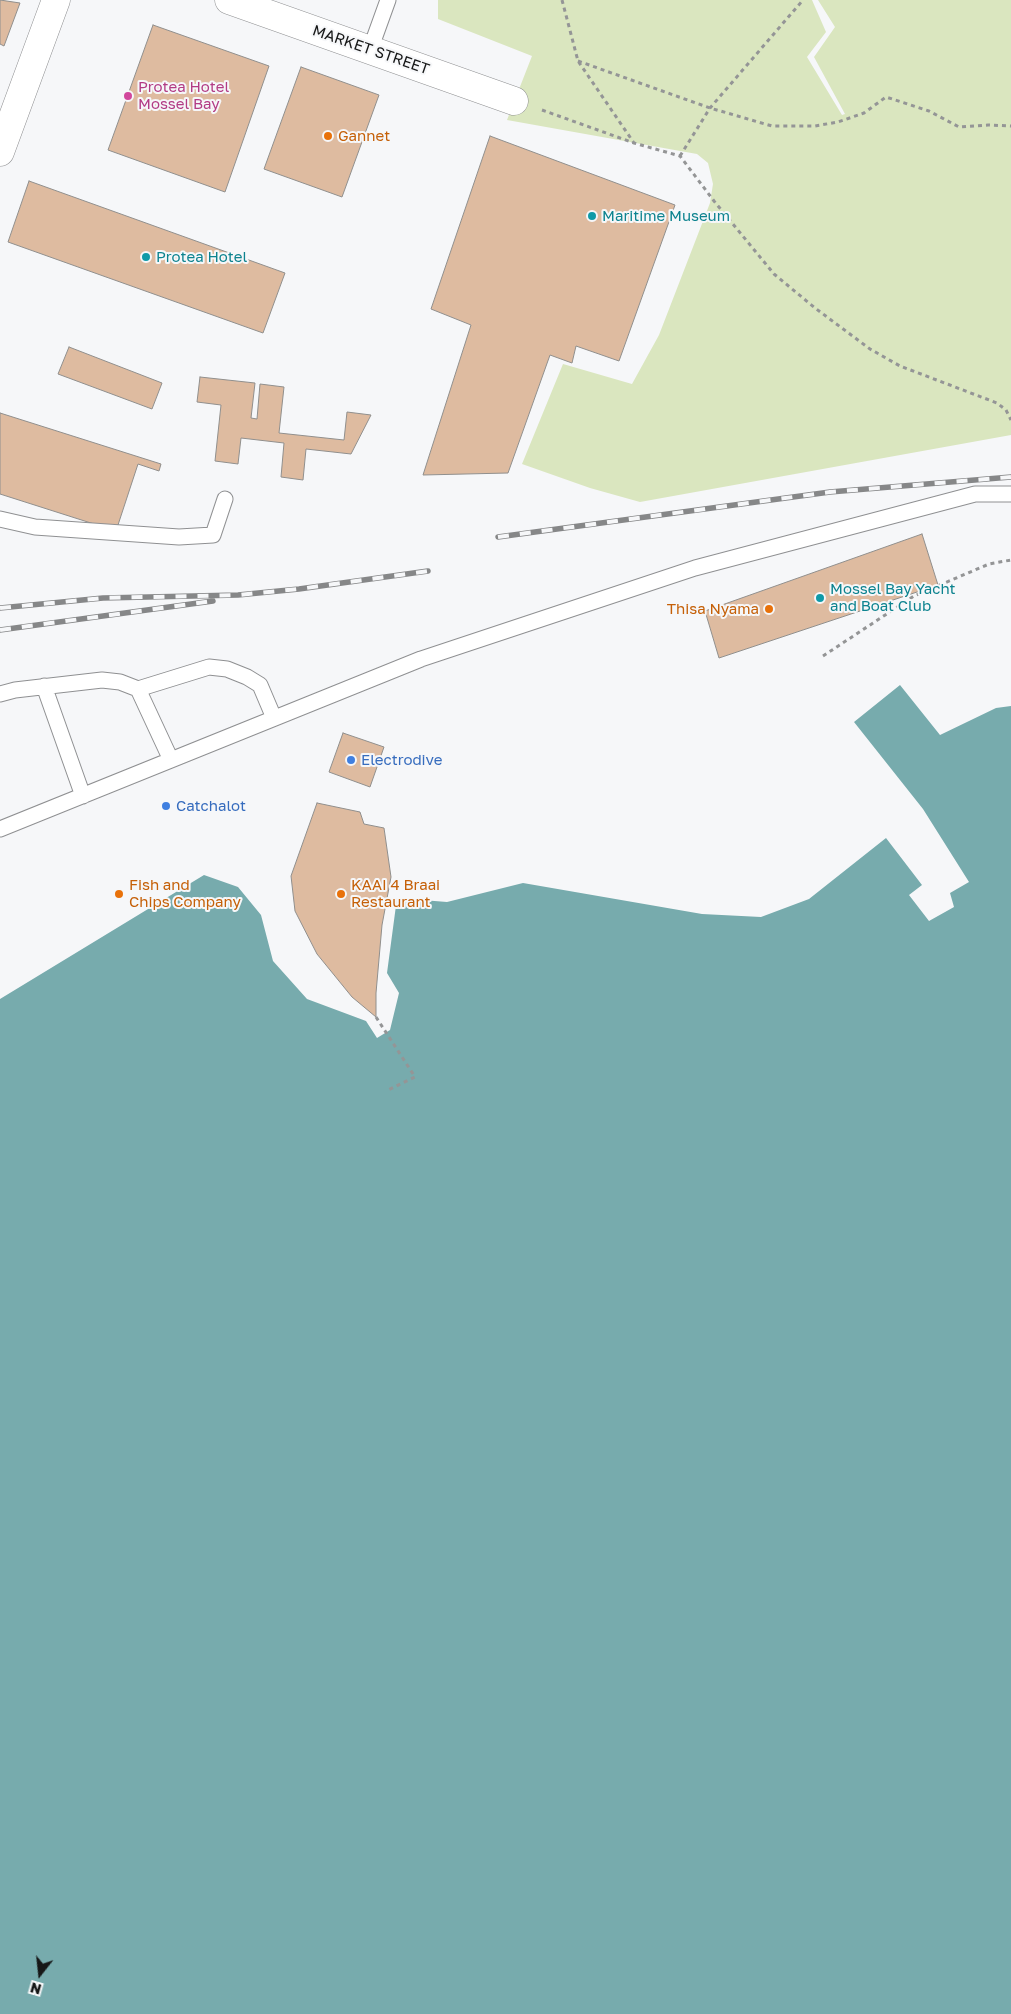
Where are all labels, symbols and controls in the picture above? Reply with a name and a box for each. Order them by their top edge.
street label: MARKET STREET [310,22,432,78]
place label: Protea Hotel Mossel Bay [138,78,229,113]
marker: Protea Hotel Mossel Bay [122,90,134,102]
place label: Gannet [338,127,390,145]
marker: Gannet [322,130,334,142]
place label: Maritime Museum [602,207,730,225]
marker: Maritime Museum [586,210,598,222]
place label: Protea Hotel [156,248,247,266]
marker: Protea Hotel [140,251,152,263]
place label: Mossel Bay Yacht and Boat Club [830,580,956,615]
marker: Mossel Bay Yacht and Boat Club [814,592,826,604]
place label: Thisa Nyama [667,600,759,618]
marker: Thisa Nyama [763,603,775,615]
place label: Electrodive [361,751,442,769]
marker: Electrodive [345,754,357,766]
place label: Catchalot [176,797,246,815]
marker: Catchalot [160,800,172,812]
place label: Fish and Chips Company [129,876,241,911]
place label: KAAI 4 Braai Restaurant [351,876,440,911]
marker: Fish and Chips Company [113,888,125,900]
marker: KAAI 4 Braai Restaurant [335,888,347,900]
north arrow [15,1949,65,1999]
text: N [28,1979,43,1999]

